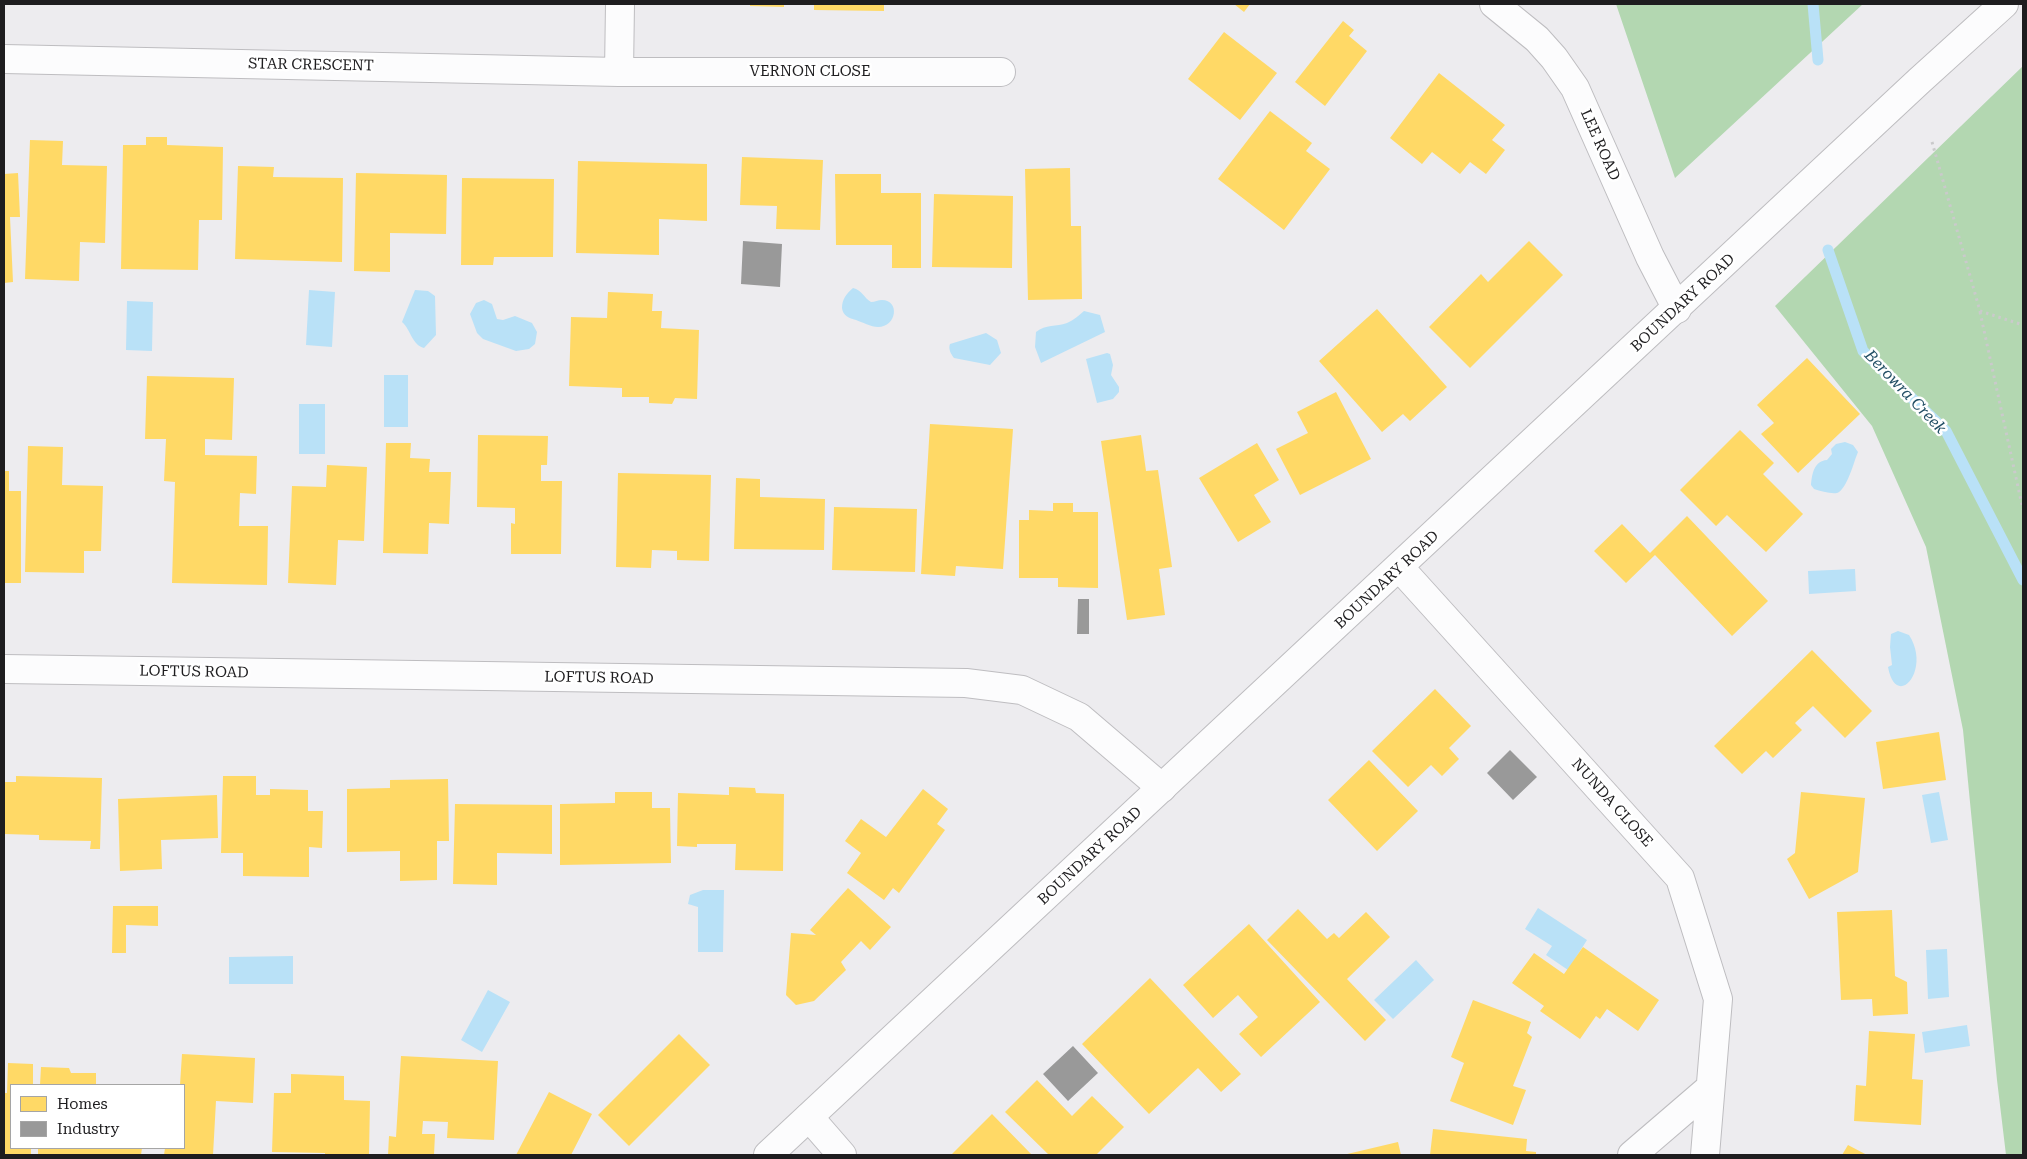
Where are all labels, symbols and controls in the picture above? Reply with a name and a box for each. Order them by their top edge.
street label: STAR CRESCENT [248,55,374,75]
street label: VERNON CLOSE [749,63,871,81]
street label: LEE ROAD [1576,106,1624,184]
street label: BOUNDARY ROAD [1627,250,1739,356]
water label: Berowra Creek [1860,346,1950,438]
street label: BOUNDARY ROAD [1331,527,1443,633]
street label: LOFTUS ROAD [139,662,249,682]
street label: LOFTUS ROAD [544,668,654,688]
street label: NUNDA CLOSE [1568,755,1656,851]
street label: BOUNDARY ROAD [1034,803,1146,909]
legend [10,1084,185,1149]
text: Homes [57,1095,108,1113]
text: Industry [57,1120,119,1138]

